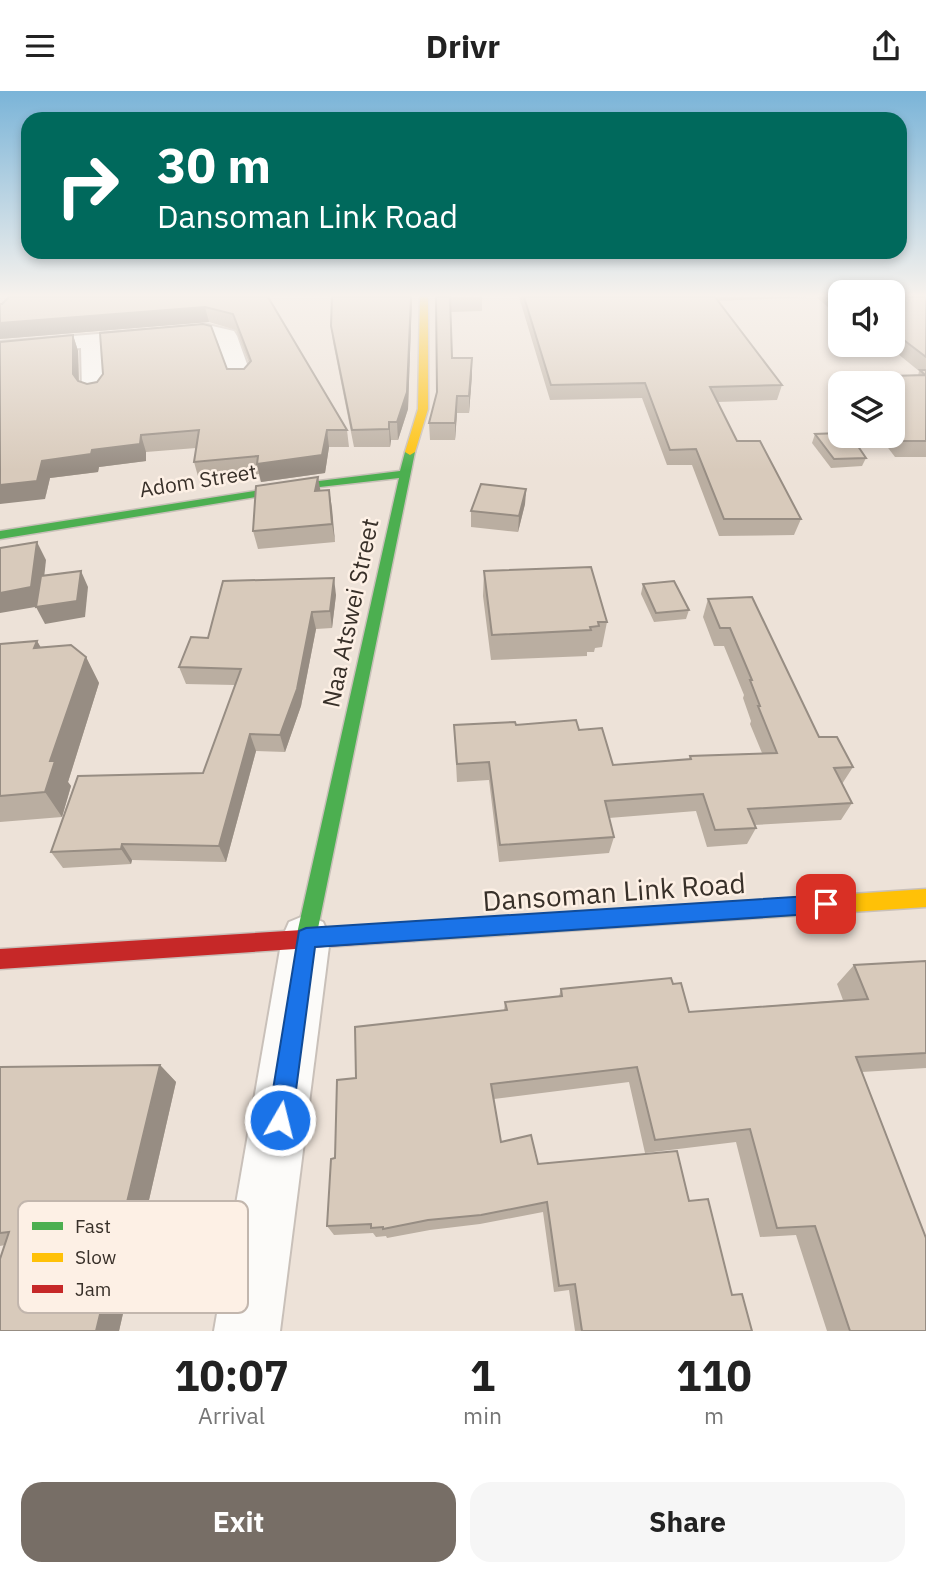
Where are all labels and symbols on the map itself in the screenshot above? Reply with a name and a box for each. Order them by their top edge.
street label: Adom Street [137,457,258,503]
street label: Naa Atswei Street [314,515,386,710]
street label: Dansoman Link Road [481,864,747,919]
pin [796,874,856,934]
position arrow [243,1083,317,1157]
legend [18,1201,248,1313]
text: Fast [75,1214,111,1238]
text: Slow [75,1245,116,1269]
text: Jam [75,1277,111,1301]

